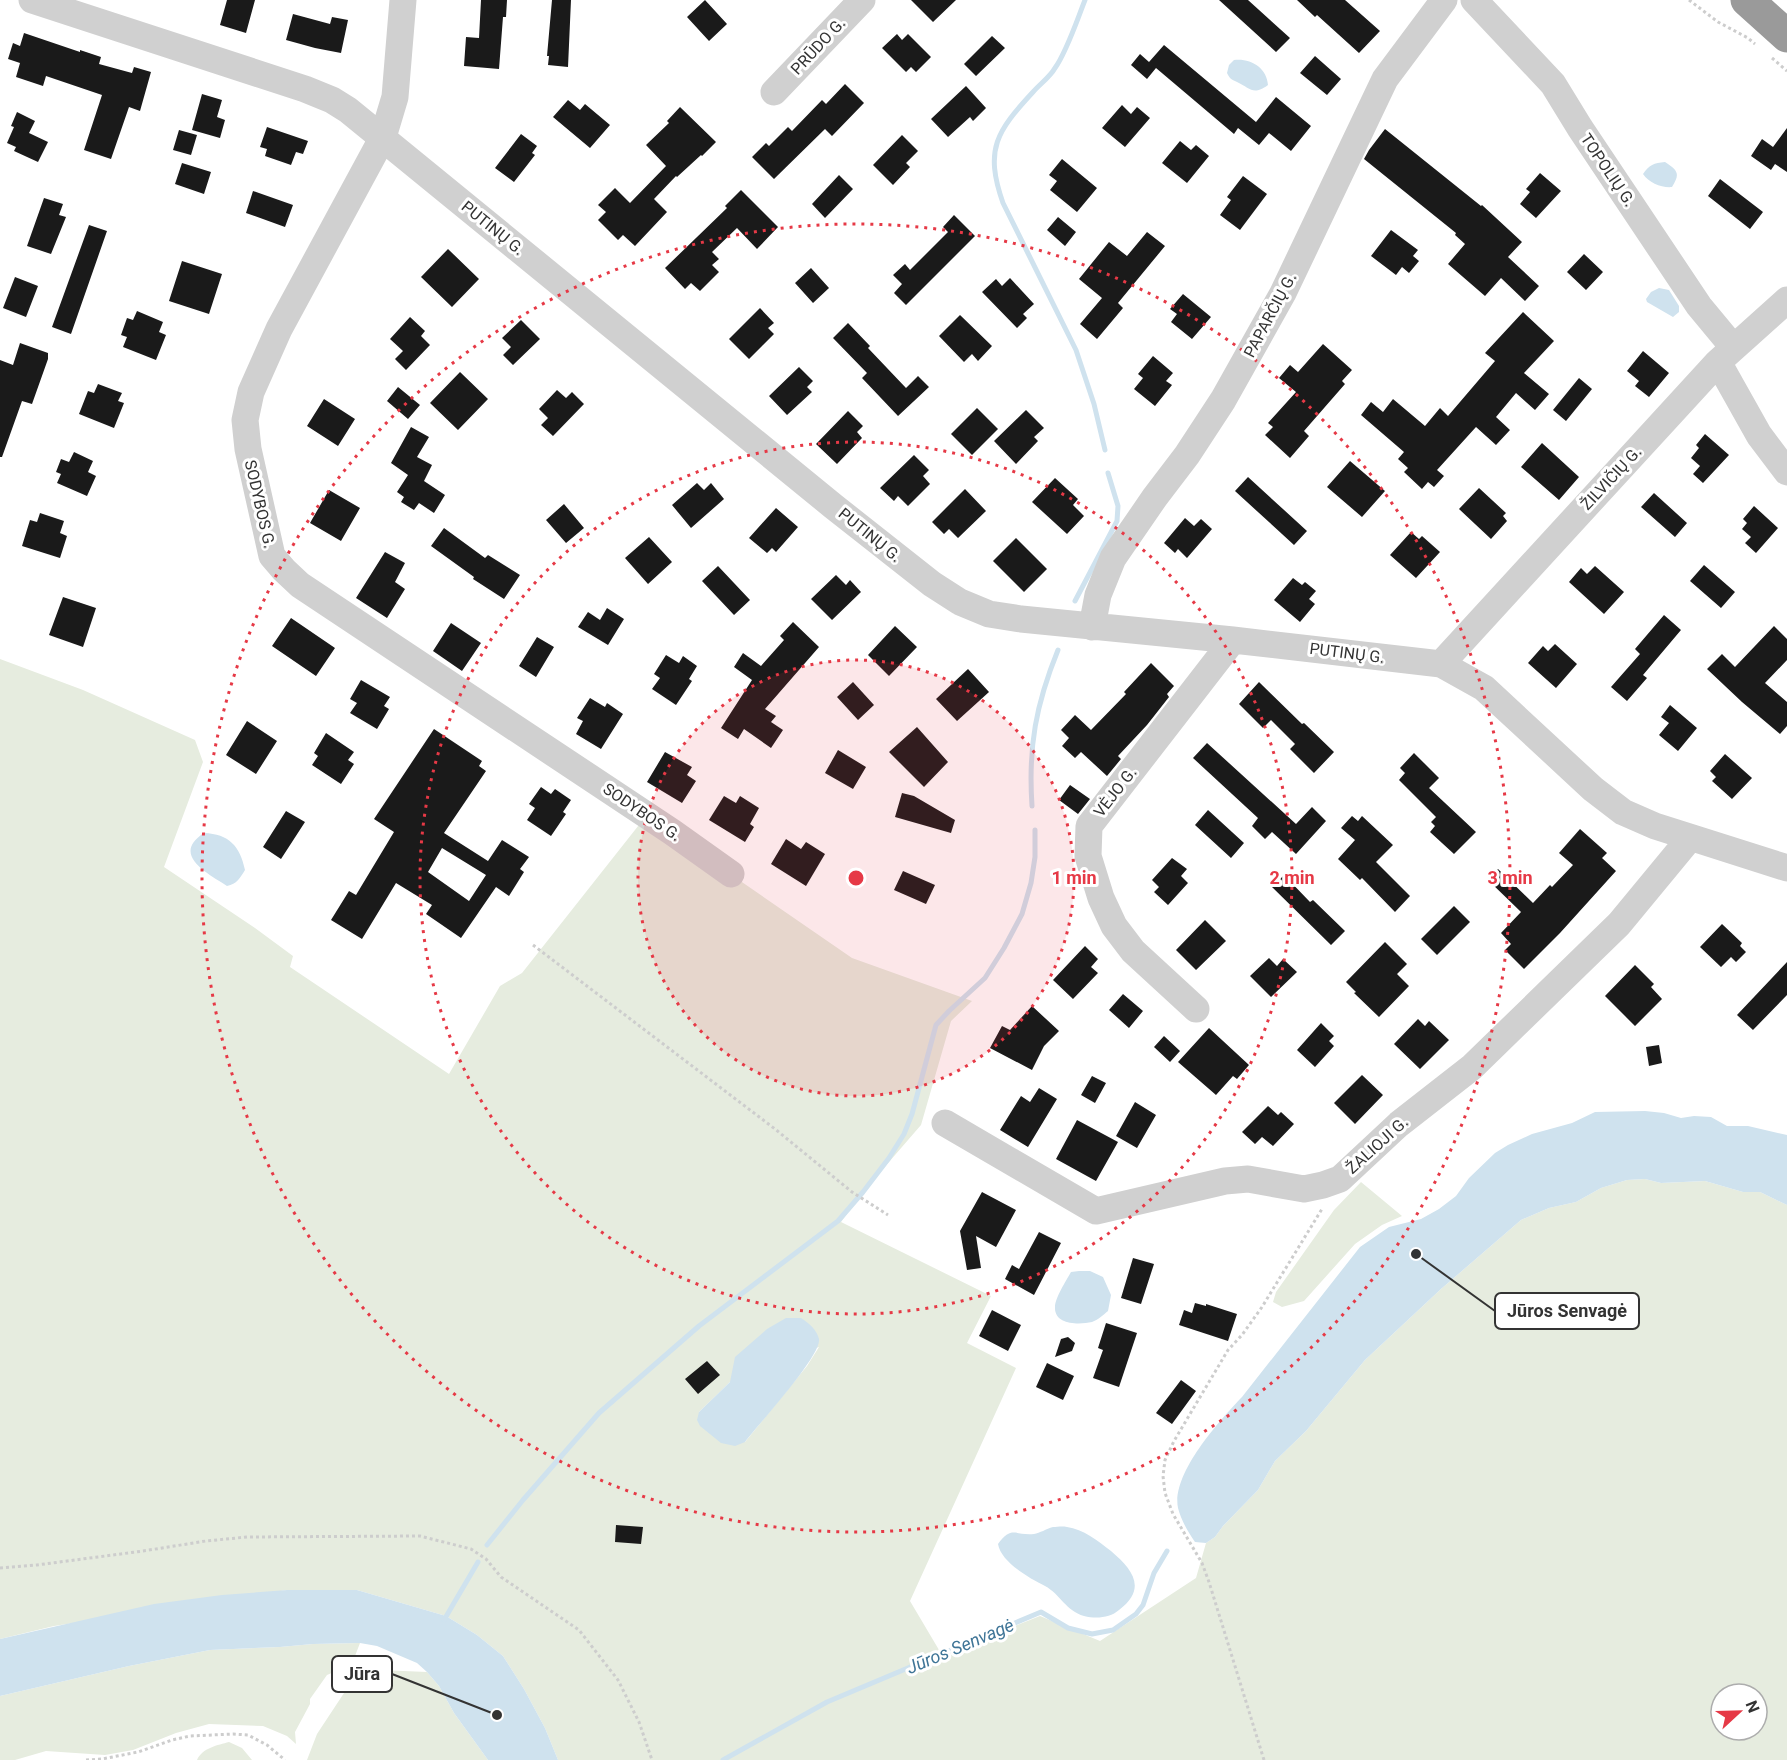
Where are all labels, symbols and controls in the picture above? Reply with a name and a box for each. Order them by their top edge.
street label: PRŪDO G. [787,14,849,78]
street label: TOPOLIŲ G. [1577,130,1639,210]
street label: PUTINŲ G. [458,197,528,259]
street label: PAPARČIŲ G. [1239,269,1300,361]
street label: ŽILVIČIŲ G. [1576,442,1645,514]
street label: SODYBOS G. [241,458,279,550]
street label: PUTINŲ G. [835,504,905,566]
street label: PUTINŲ G. [1308,639,1386,667]
street label: VĖJO G. [1090,763,1140,821]
street label: SODYBOS G. [599,779,685,845]
text: 1 min [1051,867,1097,888]
text: 2 min [1269,867,1315,888]
text: 3 min [1487,867,1533,888]
centre of rings [846,868,866,888]
street label: ŽALIOJI G. [1342,1112,1412,1178]
callout: Jūros Senvagė [1495,1293,1639,1329]
text: Jūros Senvagė [1507,1300,1627,1321]
water label: Jūros Senvagė [903,1614,1017,1678]
callout: Jūra [332,1656,392,1692]
text: Jūra [344,1663,380,1684]
north arrow [1709,1682,1769,1742]
text: N [1742,1698,1763,1715]

